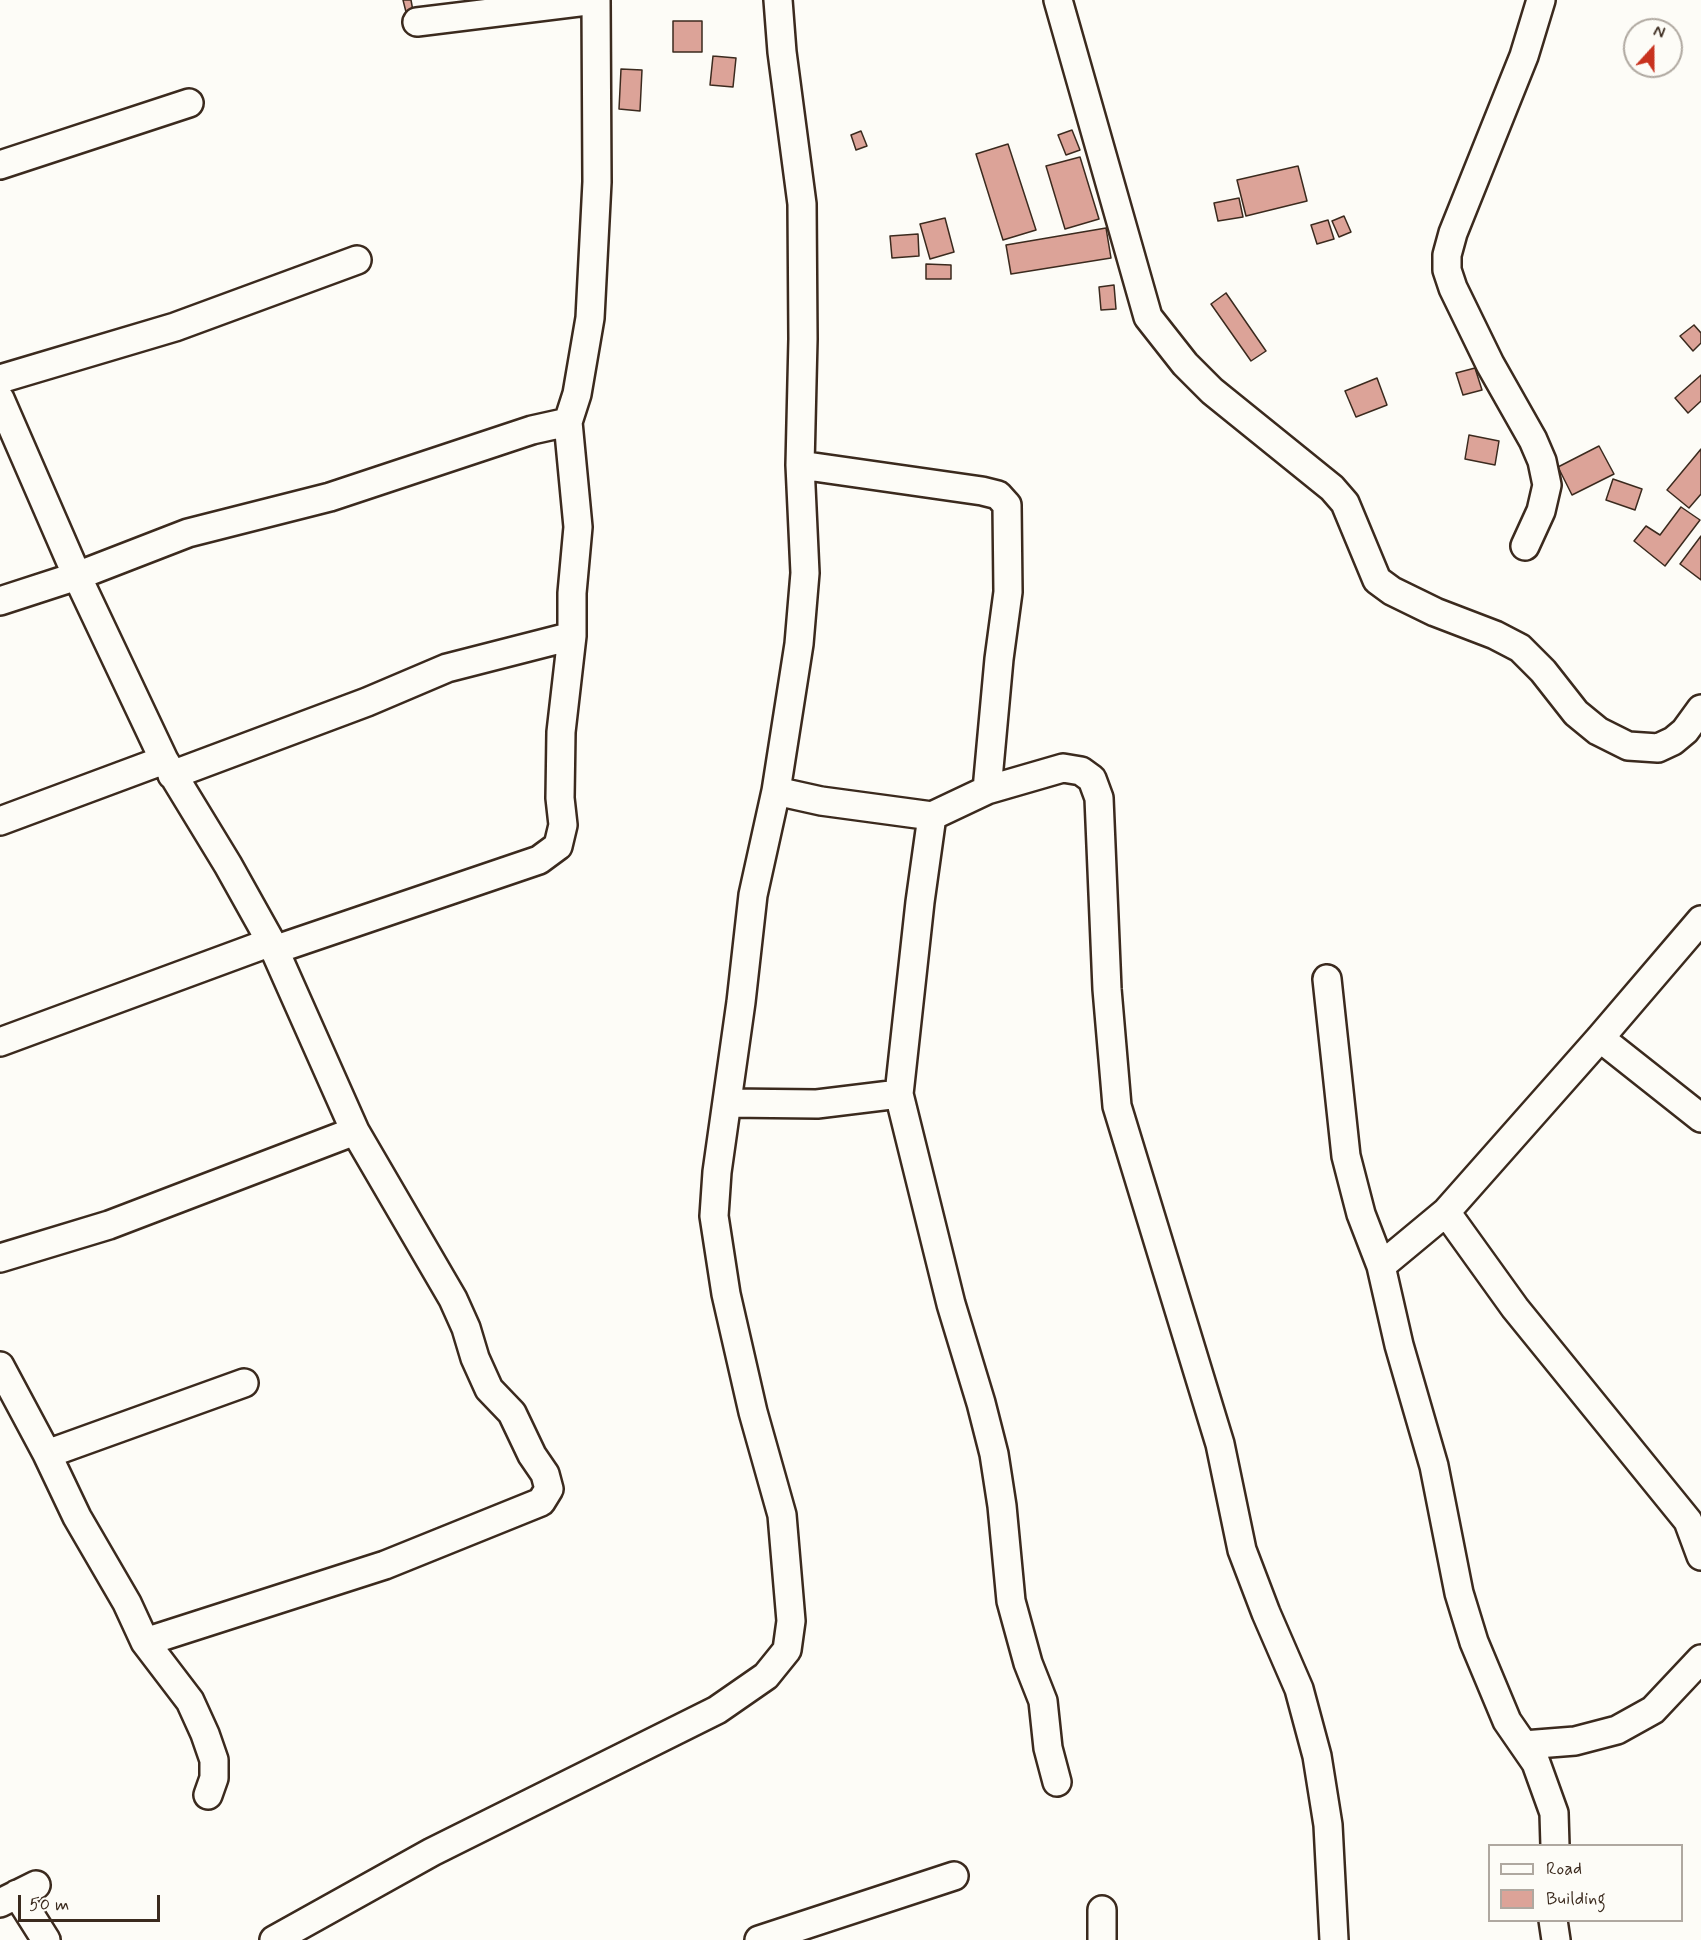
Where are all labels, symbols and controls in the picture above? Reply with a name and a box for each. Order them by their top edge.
north arrow [1623,18,1683,78]
text: N [1650,21,1668,44]
legend [1488,1844,1683,1922]
text: Road [1546,1857,1582,1881]
scale bar [21,1883,164,1921]
text: Building [1546,1887,1606,1911]
text: 50 m [29,1893,69,1917]

